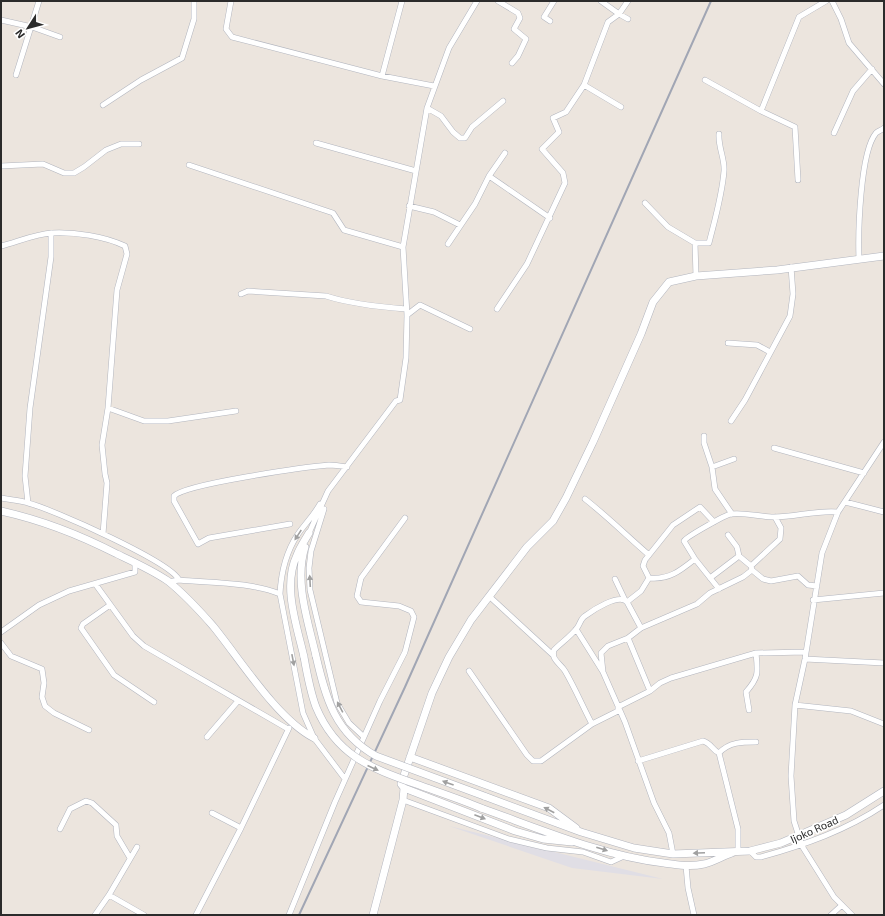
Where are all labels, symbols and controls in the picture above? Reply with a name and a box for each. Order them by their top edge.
north arrow [8,8,48,48]
text: N [12,27,27,41]
one-way arrow [294,530,302,540]
one-way arrow [306,575,313,587]
one-way arrow [290,654,296,666]
one-way arrow [337,701,343,713]
one-way arrow [368,765,379,771]
one-way arrow [441,779,453,785]
one-way arrow [543,806,555,813]
street label: Ijoko Road [788,813,841,846]
one-way arrow [474,815,486,821]
one-way arrow [596,846,608,852]
one-way arrow [693,849,705,856]

